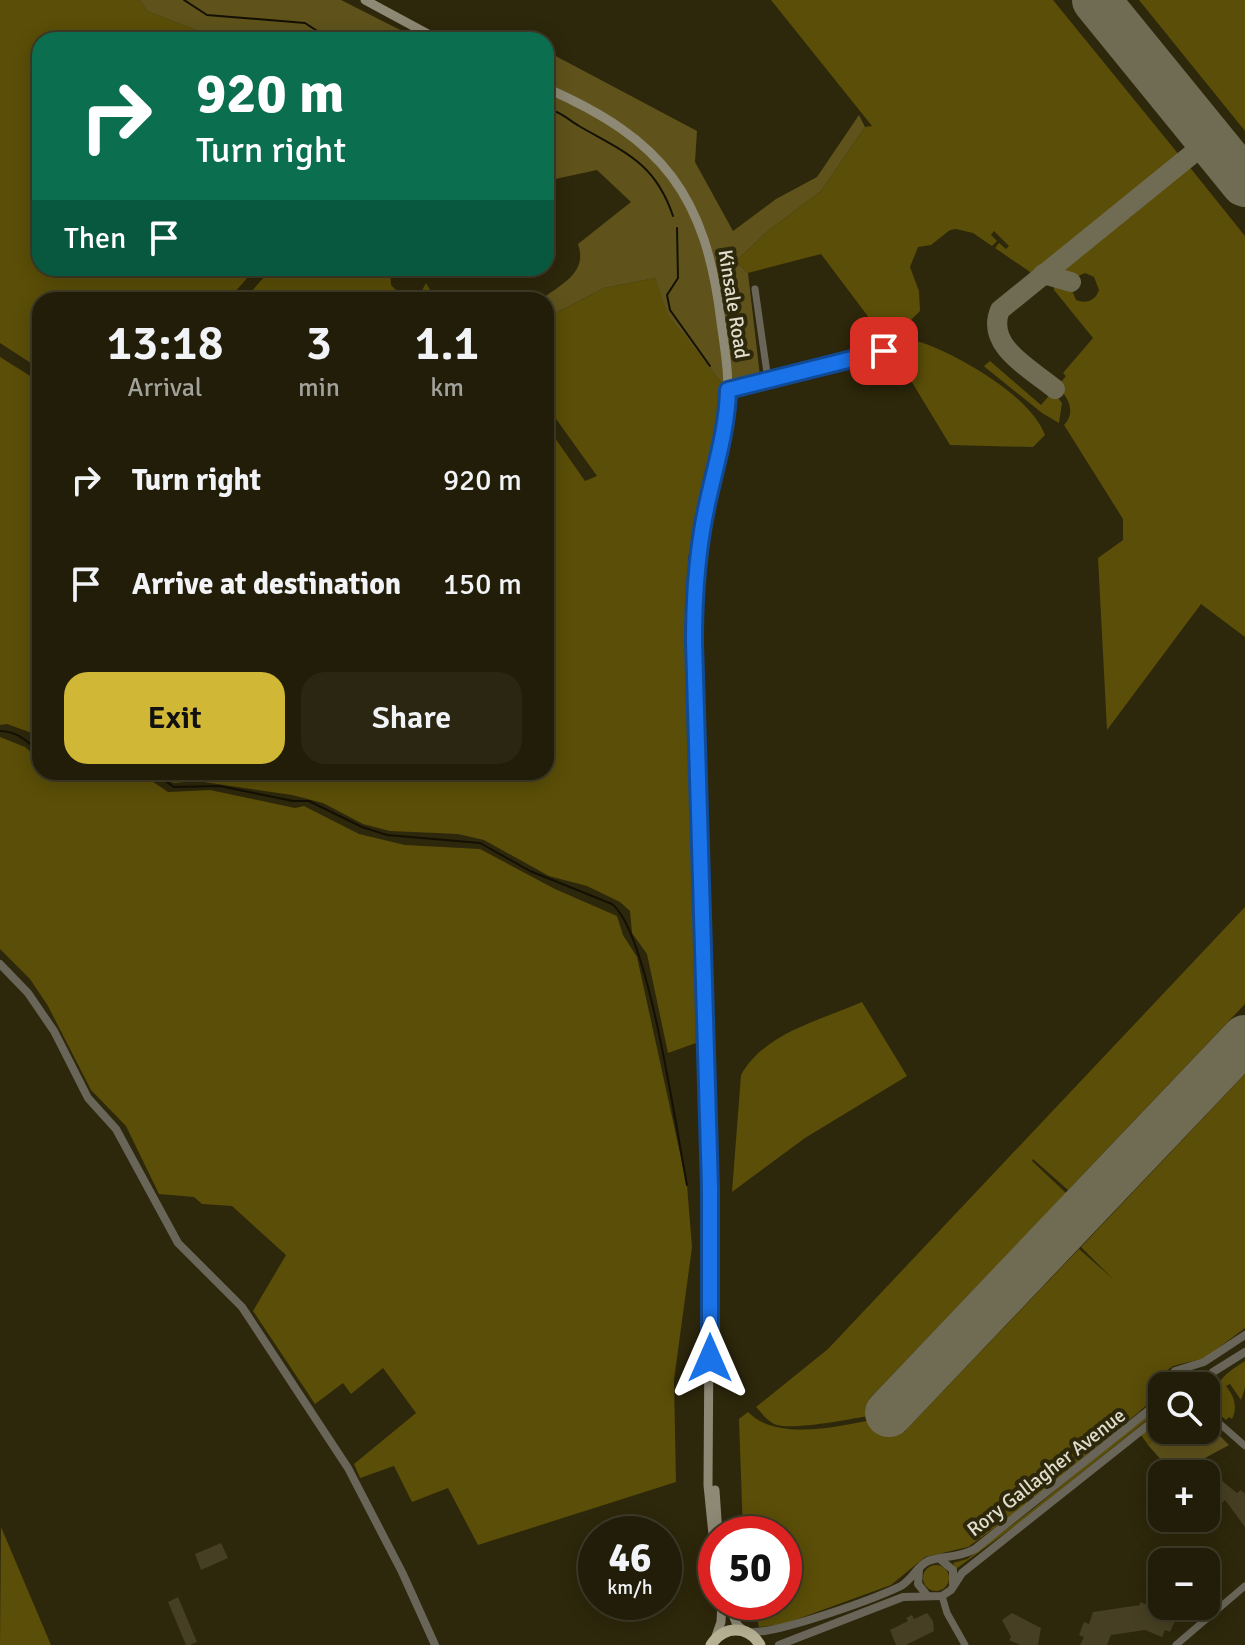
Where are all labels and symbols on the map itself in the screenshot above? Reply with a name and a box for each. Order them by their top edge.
street label: Kinsale Road [713,248,754,360]
pin [850,317,918,385]
position arrow [668,1316,752,1400]
street label: Rory Gallagher Avenue [962,1403,1131,1542]
speed limit sign: 50 [698,1516,802,1620]

